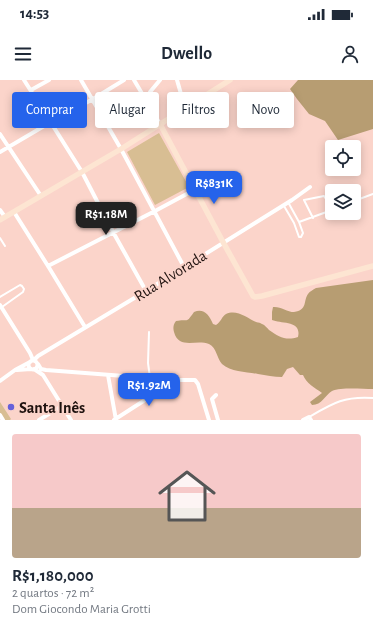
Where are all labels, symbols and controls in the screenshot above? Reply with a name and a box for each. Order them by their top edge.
text: 14:53 [20,6,49,21]
icon: menu [12,43,34,65]
icon: person [339,43,361,65]
text: Dwello [161,45,212,63]
chip: Comprar [12,92,87,128]
chip: Alugar [95,92,159,128]
chip: Filtros [167,92,229,128]
chip: Novo [237,92,294,128]
map controls [325,140,361,220]
button: locate [325,140,361,176]
pin: R$831K [181,171,247,205]
text: R$831K [195,177,233,190]
button: layers [325,184,361,220]
pin: R$1.18M [69,202,143,236]
text: R$1.18M [85,208,127,221]
street label: Rua Alvorada [131,247,210,304]
pin: R$1.92M [112,373,186,407]
text: R$1.92M [127,379,171,392]
place label: Santa Inês [19,400,85,416]
marker: Santa Inês [6,402,16,412]
icon: home [151,460,223,532]
text: R$1,180,000 [12,567,94,584]
text: 2 quartos · 72 m² [12,587,94,600]
text: Dom Giocondo Maria Grotti [12,603,151,616]

